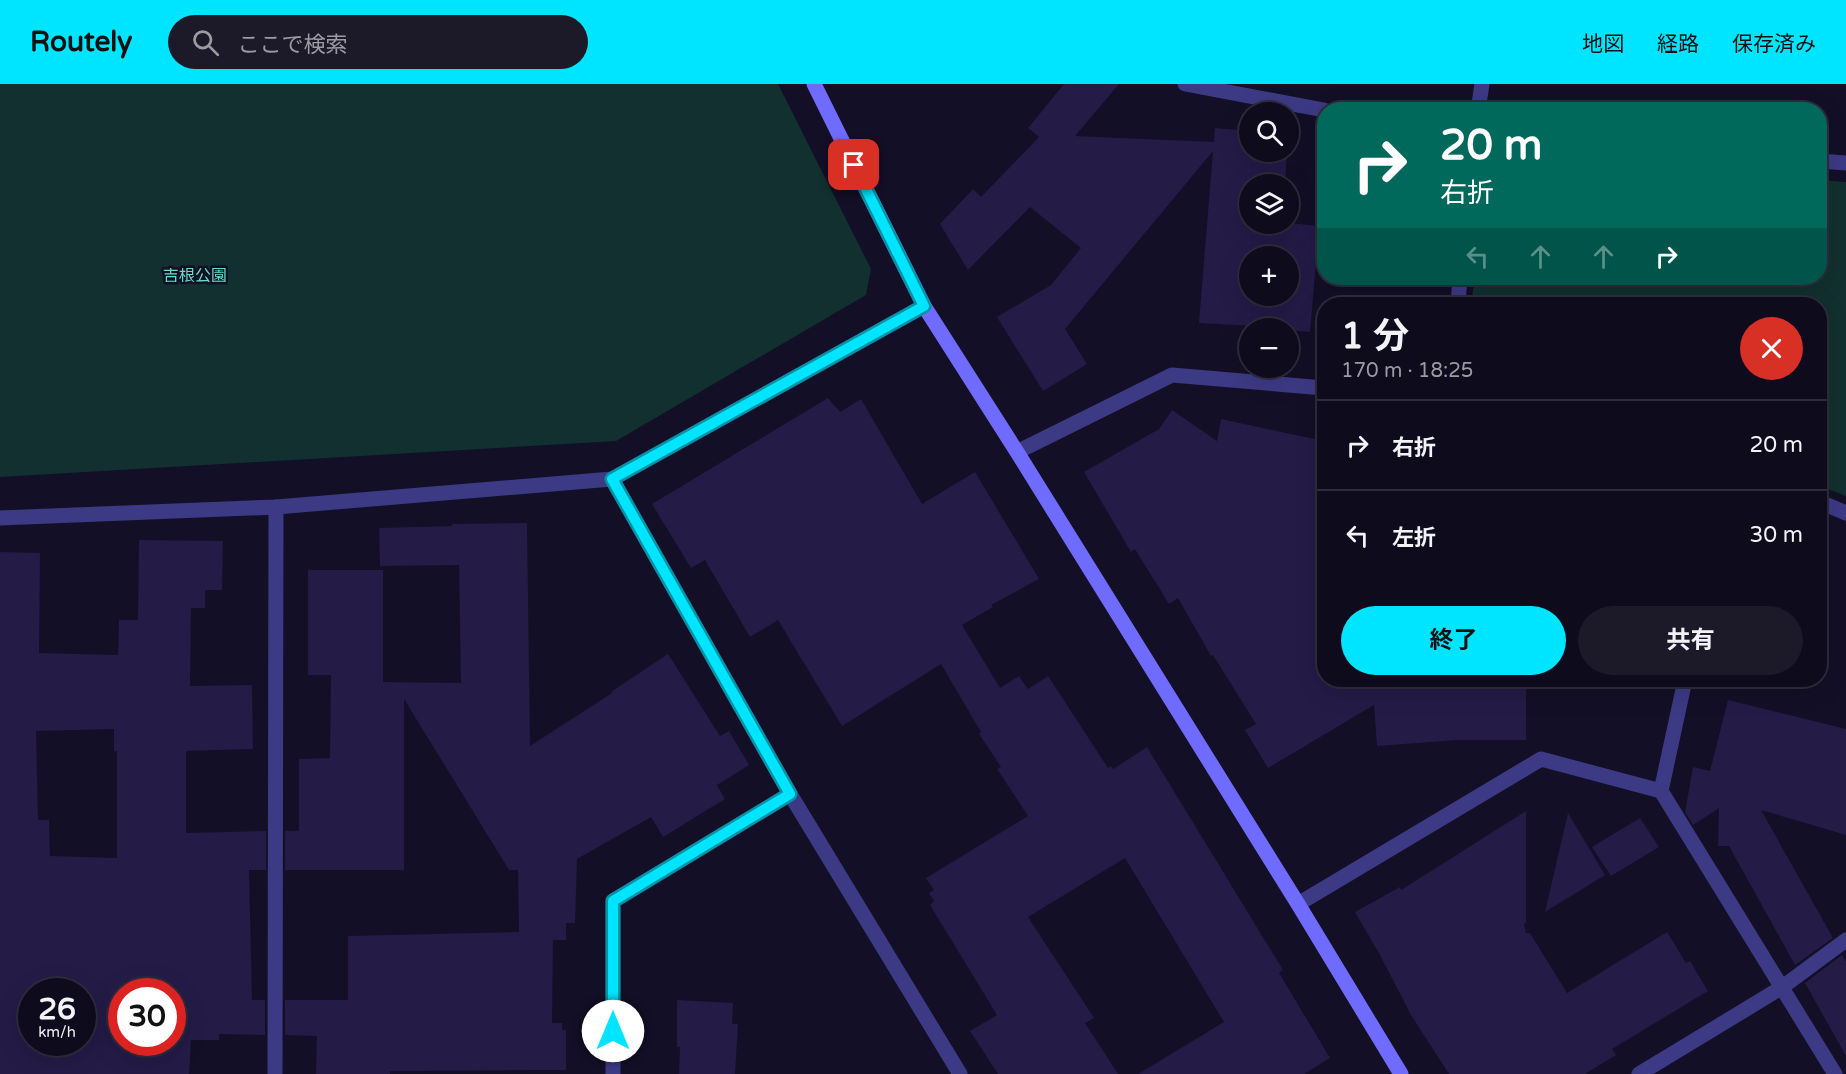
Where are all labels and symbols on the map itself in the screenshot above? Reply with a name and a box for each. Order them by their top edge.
pin [828,139,879,190]
park label: 吉根公園 [163,266,227,286]
speed limit sign: 30 [108,978,186,1056]
position arrow [581,999,645,1063]

